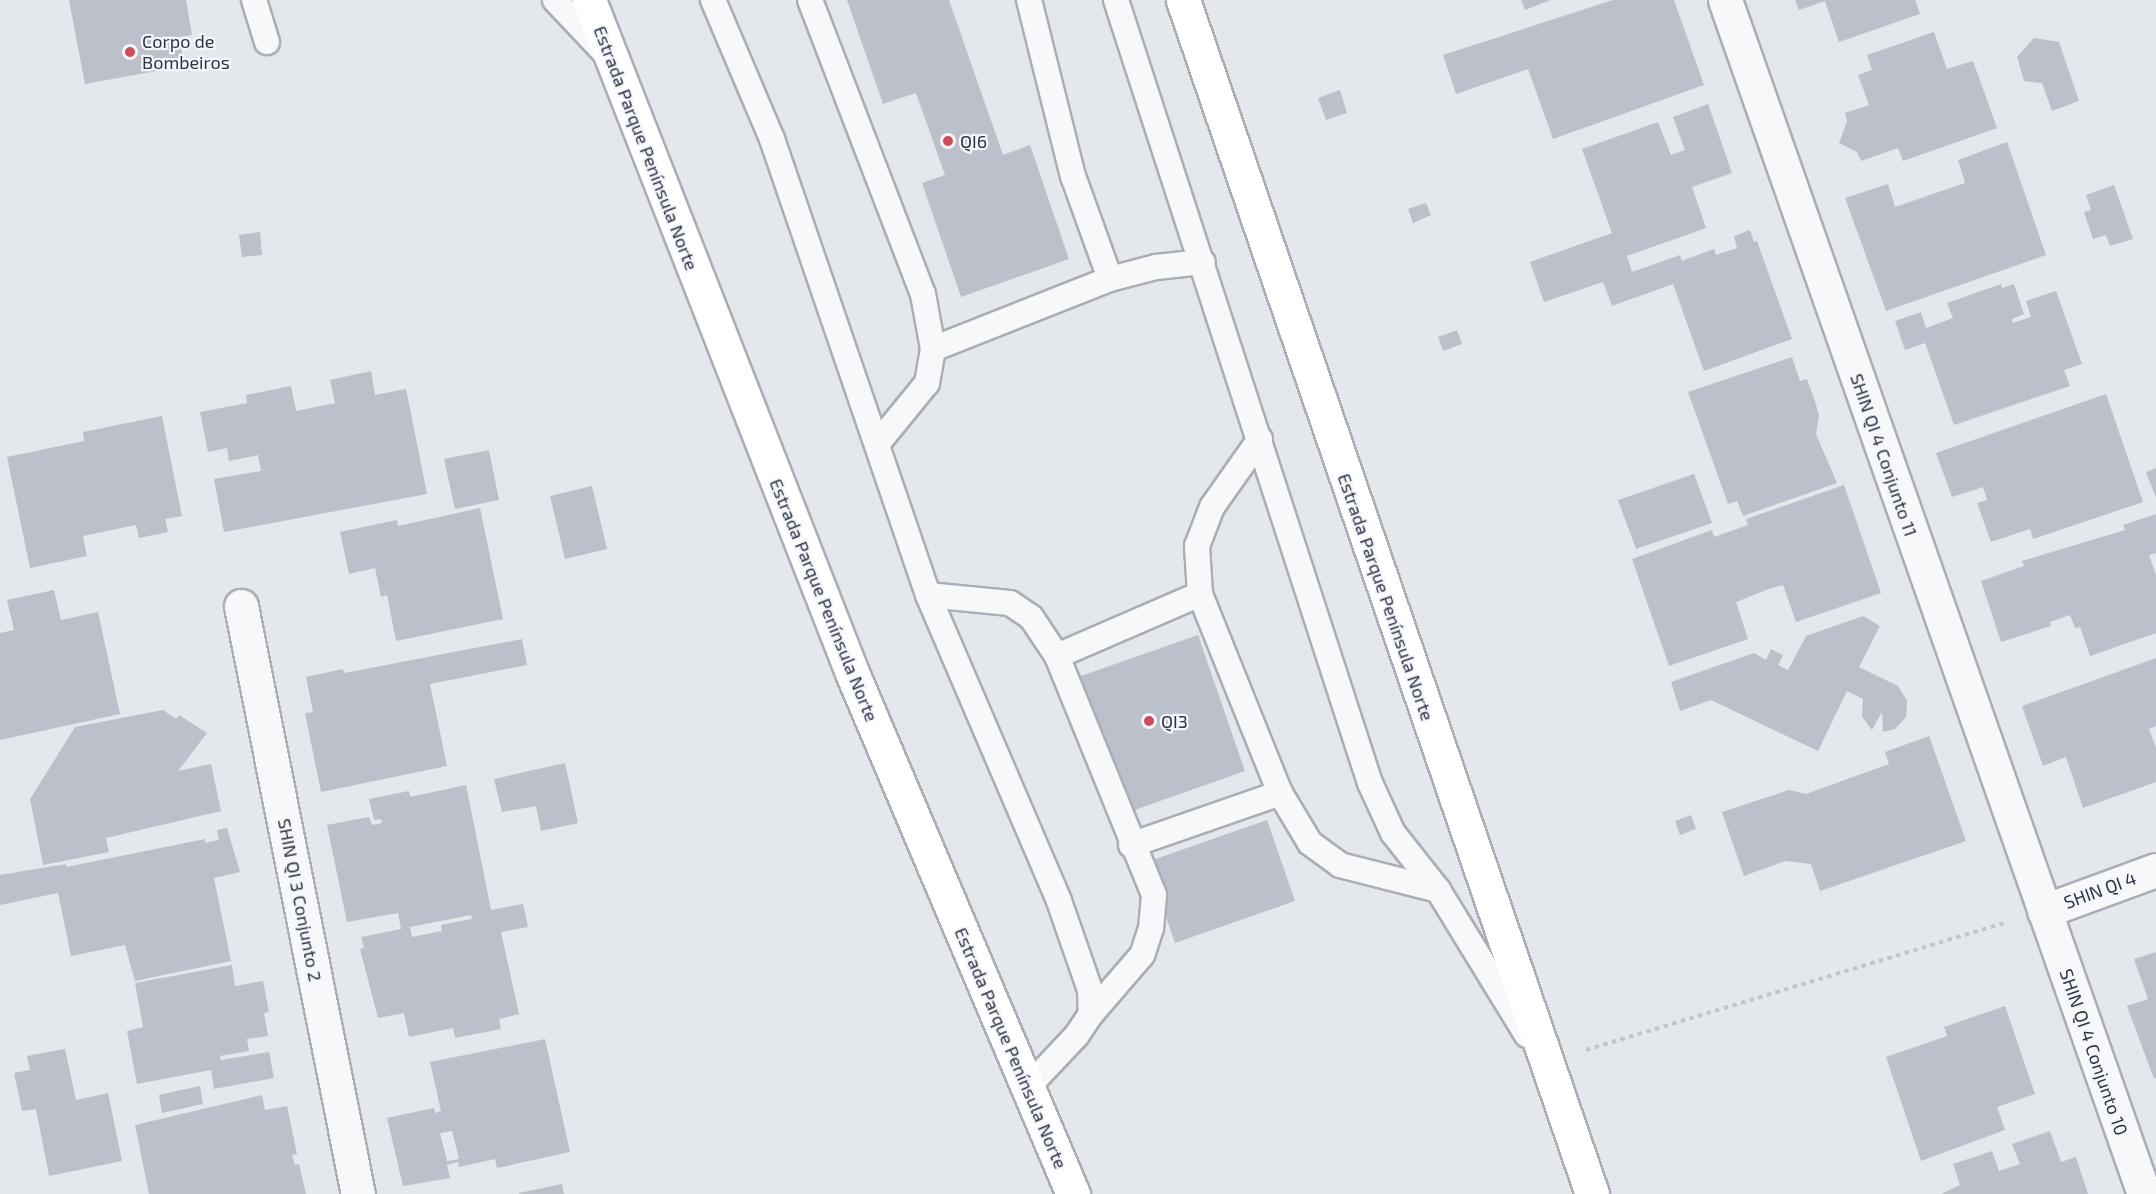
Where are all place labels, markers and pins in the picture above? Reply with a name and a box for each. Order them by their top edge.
place label: Corpo de Bombeiros [142,31,230,74]
marker: Corpo de Bombeiros [123,45,137,59]
place label: QI6 [960,130,987,152]
marker: QI6 [941,134,955,148]
place label: QI3 [1161,710,1188,732]
marker: QI3 [1142,714,1156,728]

